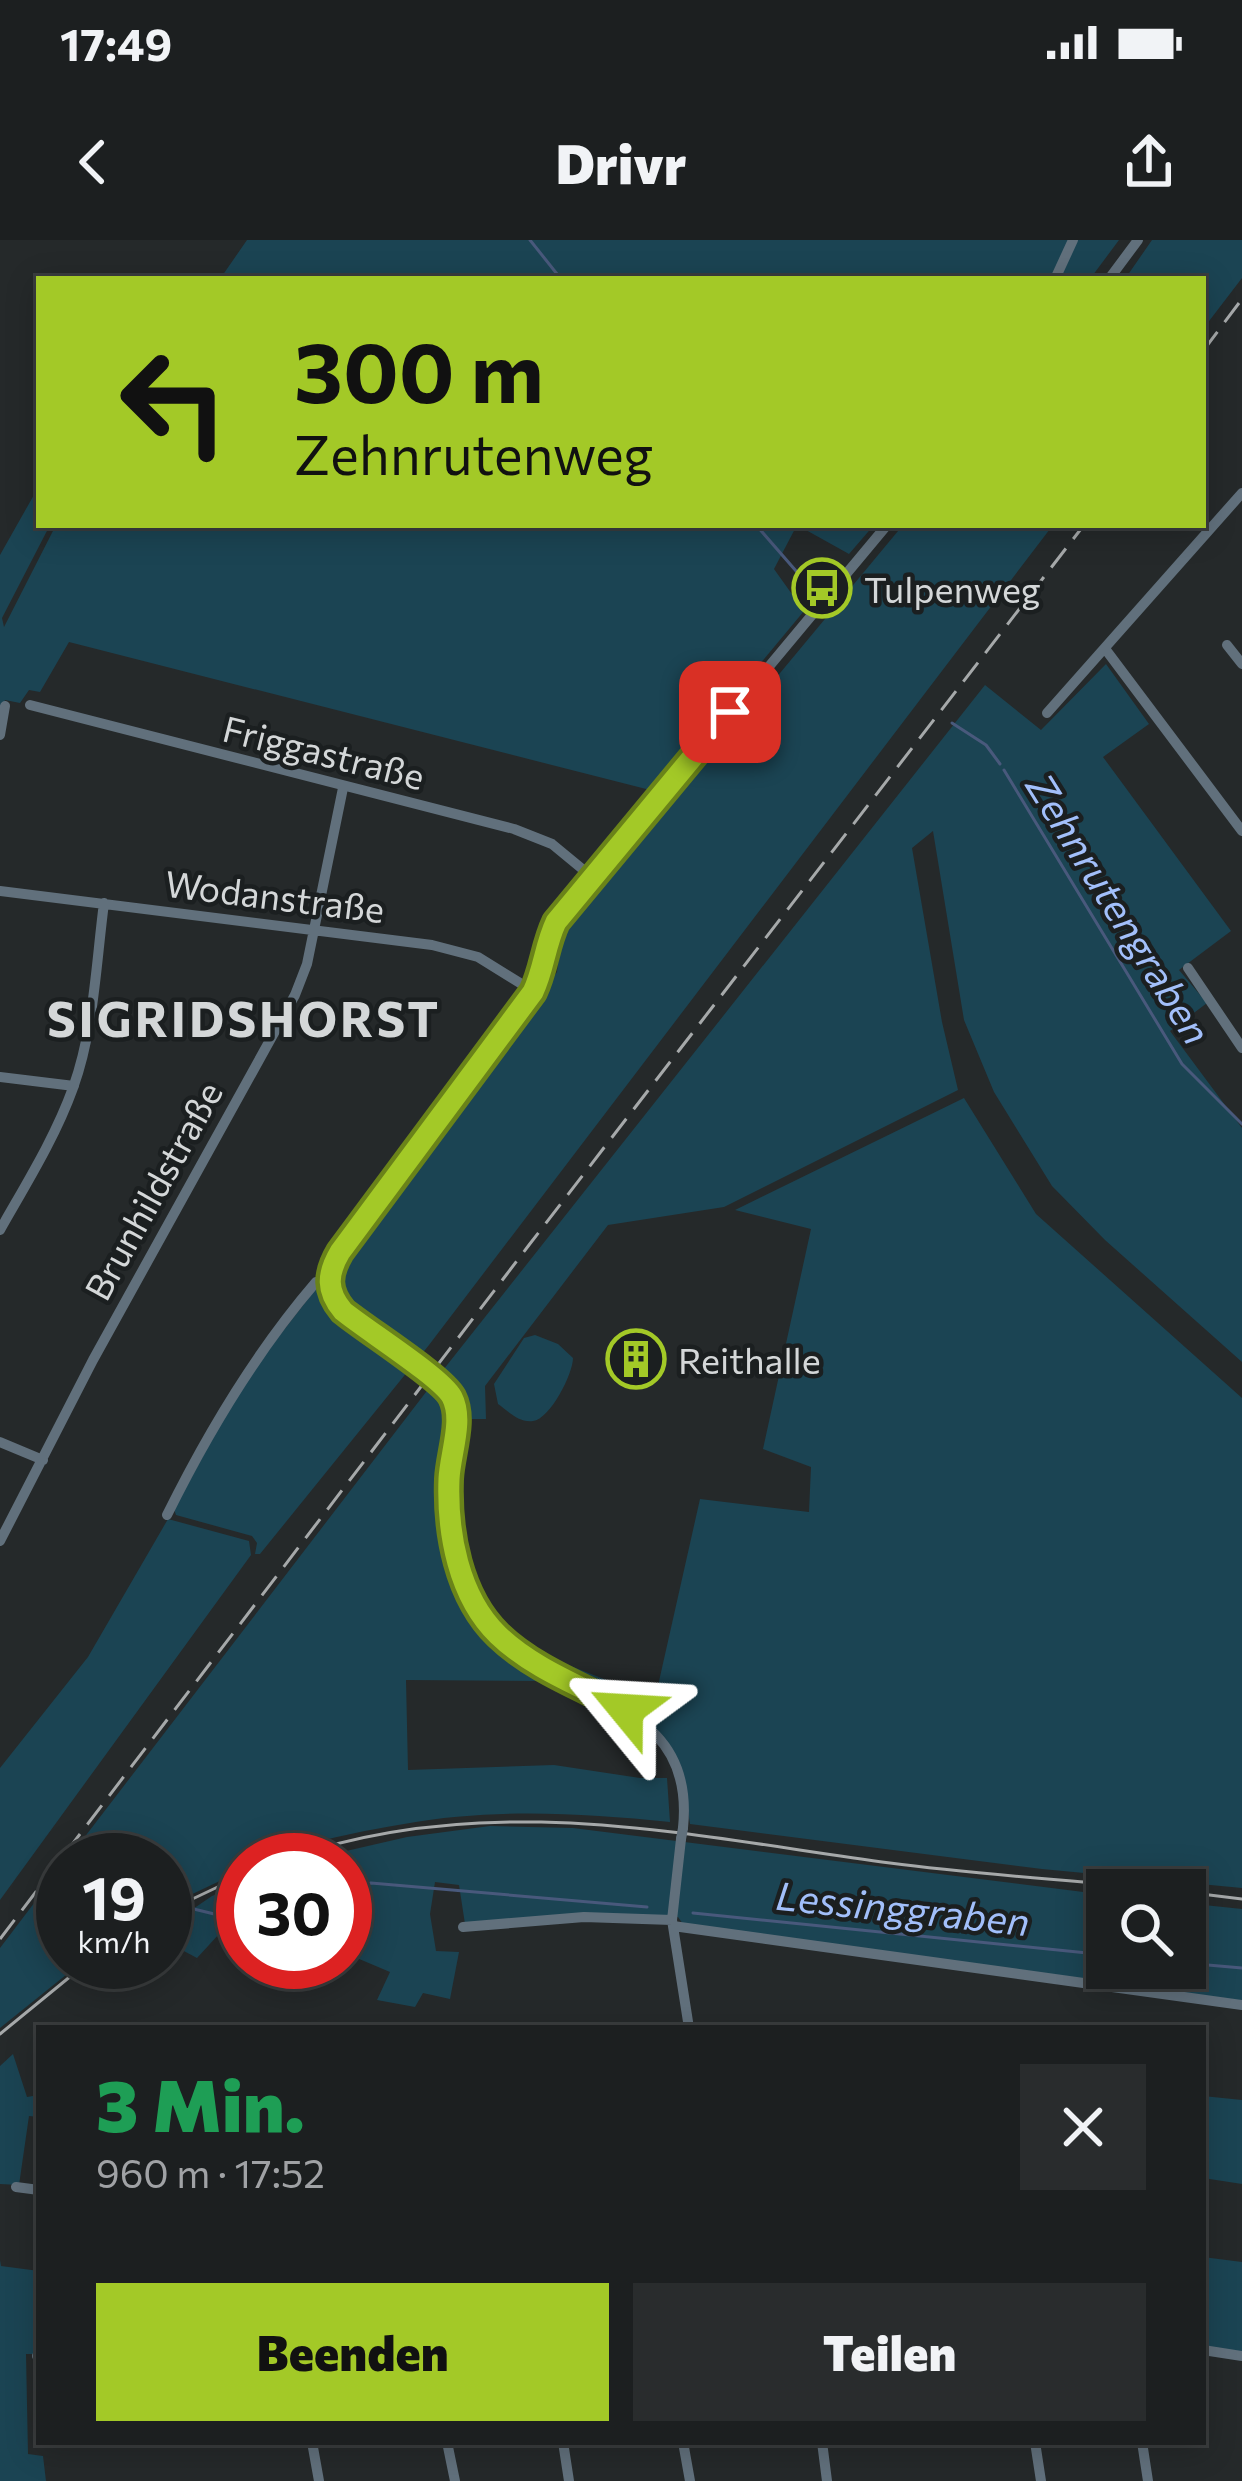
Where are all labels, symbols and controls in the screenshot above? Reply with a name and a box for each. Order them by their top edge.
text: 17:49 [60,15,172,70]
icon: back [60,129,126,195]
text: Drivr [556,129,686,195]
icon: share [1116,129,1182,195]
text: 300 m [294,318,544,420]
icon: left [96,324,252,480]
text: Zehnrutenweg [294,420,653,486]
bus stop icon: Tulpenweg [791,557,853,619]
place label: Tulpenweg [864,566,1041,610]
pin [679,661,781,763]
icon: arrive [697,679,763,745]
street label: Friggastraße [219,705,429,797]
water label: Zehnrutengraben [1017,763,1223,1052]
street label: Wodanstraße [163,860,387,930]
district label: SIGRIDSHORST [47,988,441,1047]
street label: Brunhildstraße [74,1073,230,1307]
building icon: Reithalle [605,1328,667,1390]
place label: Reithalle [678,1337,821,1381]
position arrow [563,1647,689,1773]
speed limit sign: 30 [216,1833,372,1989]
text: 19 [82,1859,146,1932]
map controls [1086,1869,1206,1989]
button: search [1086,1869,1206,1989]
water label: Lessinggraben [774,1870,1032,1944]
text: km/h [78,1922,150,1959]
text: 3 Min. [96,2059,305,2147]
button: close [1020,2064,1146,2190]
text: 960 m · 17:52 [96,2148,325,2196]
button: Beenden [96,2283,609,2421]
button: Teilen [633,2283,1146,2421]

